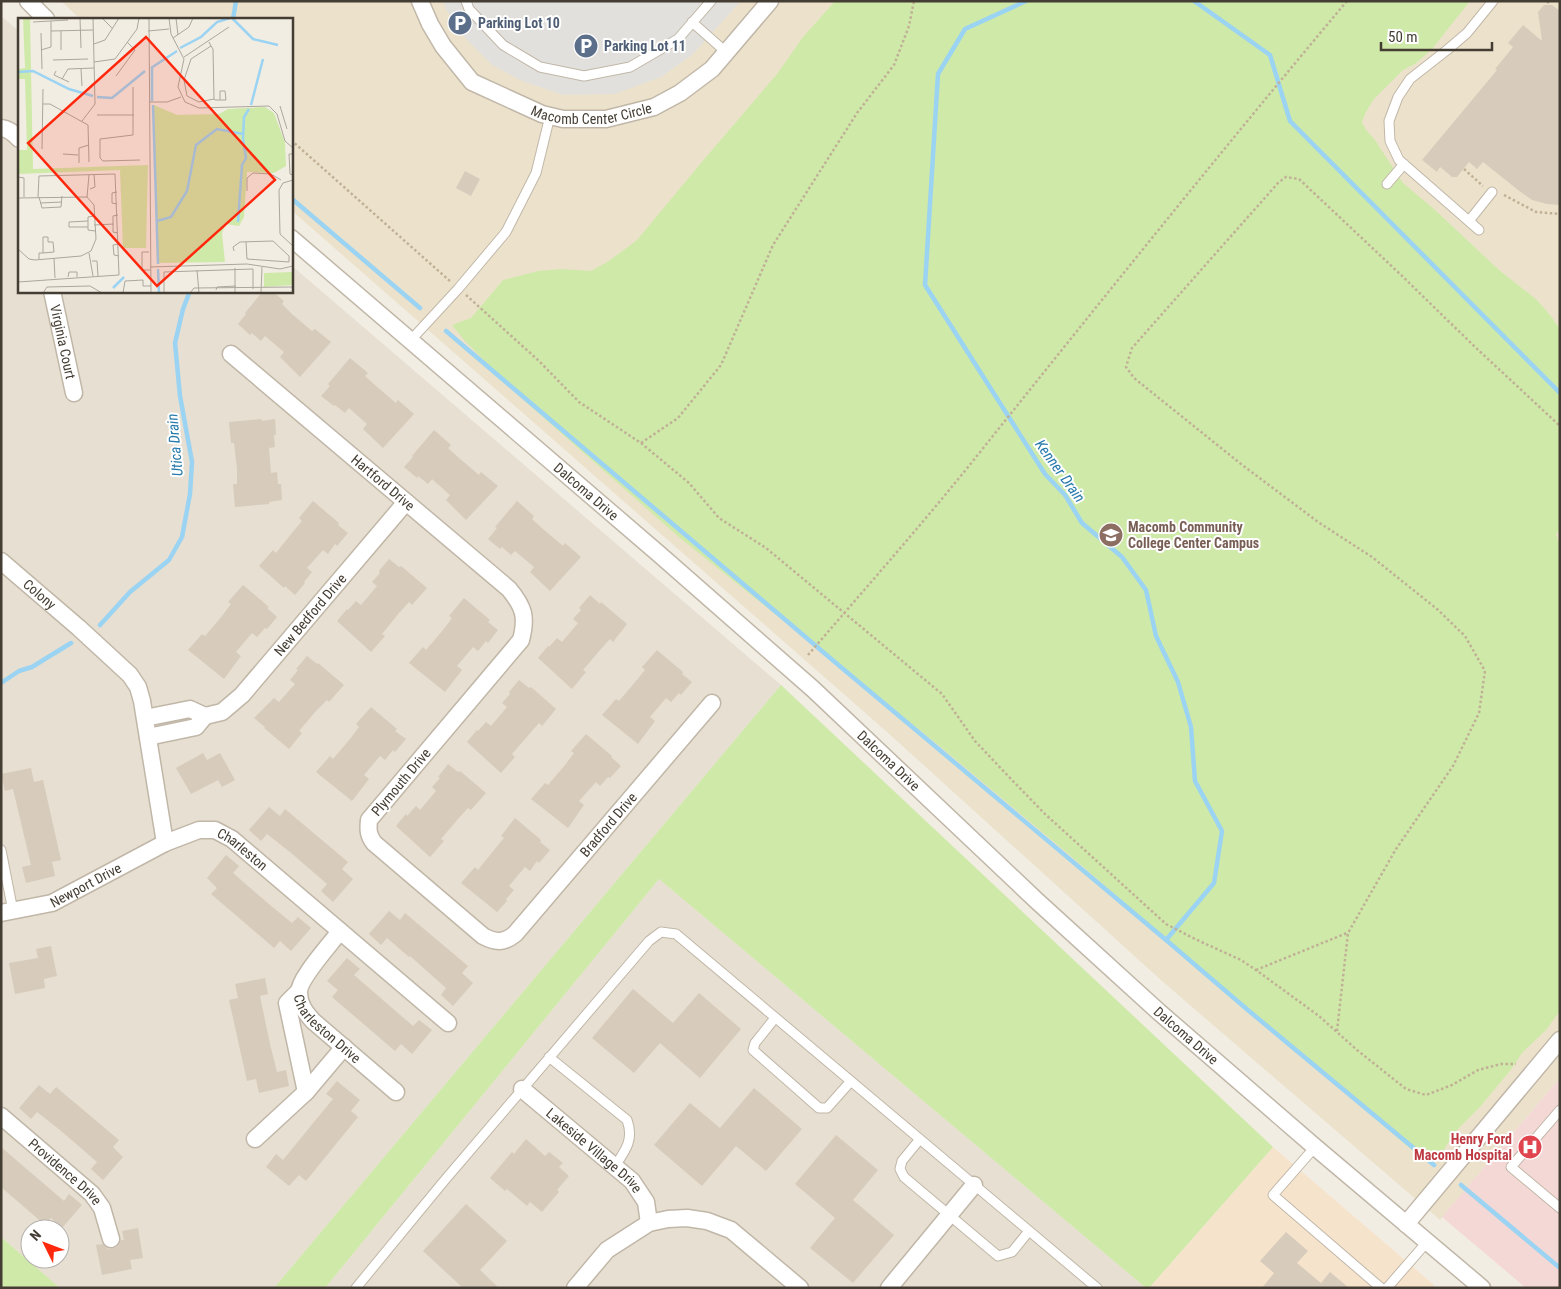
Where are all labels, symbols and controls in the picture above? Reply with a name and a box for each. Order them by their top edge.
parking icon: Parking Lot 10 [447,10,473,36]
place label: Parking Lot 10 [478,15,560,31]
inset map [18,18,292,292]
scale bar [1381,20,1492,52]
text: 50 m [1388,28,1418,46]
parking icon: Parking Lot 11 [573,33,599,59]
place label: Parking Lot 11 [604,38,686,54]
street label: Macomb Center Circle [529,100,654,127]
street label: Virginia Court [47,303,79,381]
water label: Utica Drain [163,413,187,477]
water label: Kenner Drain [1031,436,1089,506]
street label: Hartford Drive [348,451,418,514]
street label: Dalcoma Drive [551,459,622,524]
place label: Macomb Community College Center Campus [1128,519,1259,551]
school or university icon: Macomb Community College Center Campus [1098,522,1124,548]
street label: New Bedford Drive [271,570,350,659]
street label: Colony [20,576,59,613]
street label: Dalcoma Drive [854,727,923,794]
street label: Plymouth Drive [368,745,434,819]
street label: Bradford Drive [577,789,640,860]
street label: Charleston [215,825,271,874]
street label: Newport Drive [47,860,124,911]
street label: Charleston Drive [291,993,364,1067]
street label: Dalcoma Drive [1151,1003,1222,1068]
street label: Lakeside Village Drive [543,1105,646,1196]
place label: Henry Ford Macomb Hospital [1414,1131,1512,1163]
hospital icon: Henry Ford Macomb Hospital [1517,1134,1543,1160]
street label: Providence Drive [25,1135,105,1208]
north arrow [20,1219,70,1269]
text: N [27,1227,44,1244]

